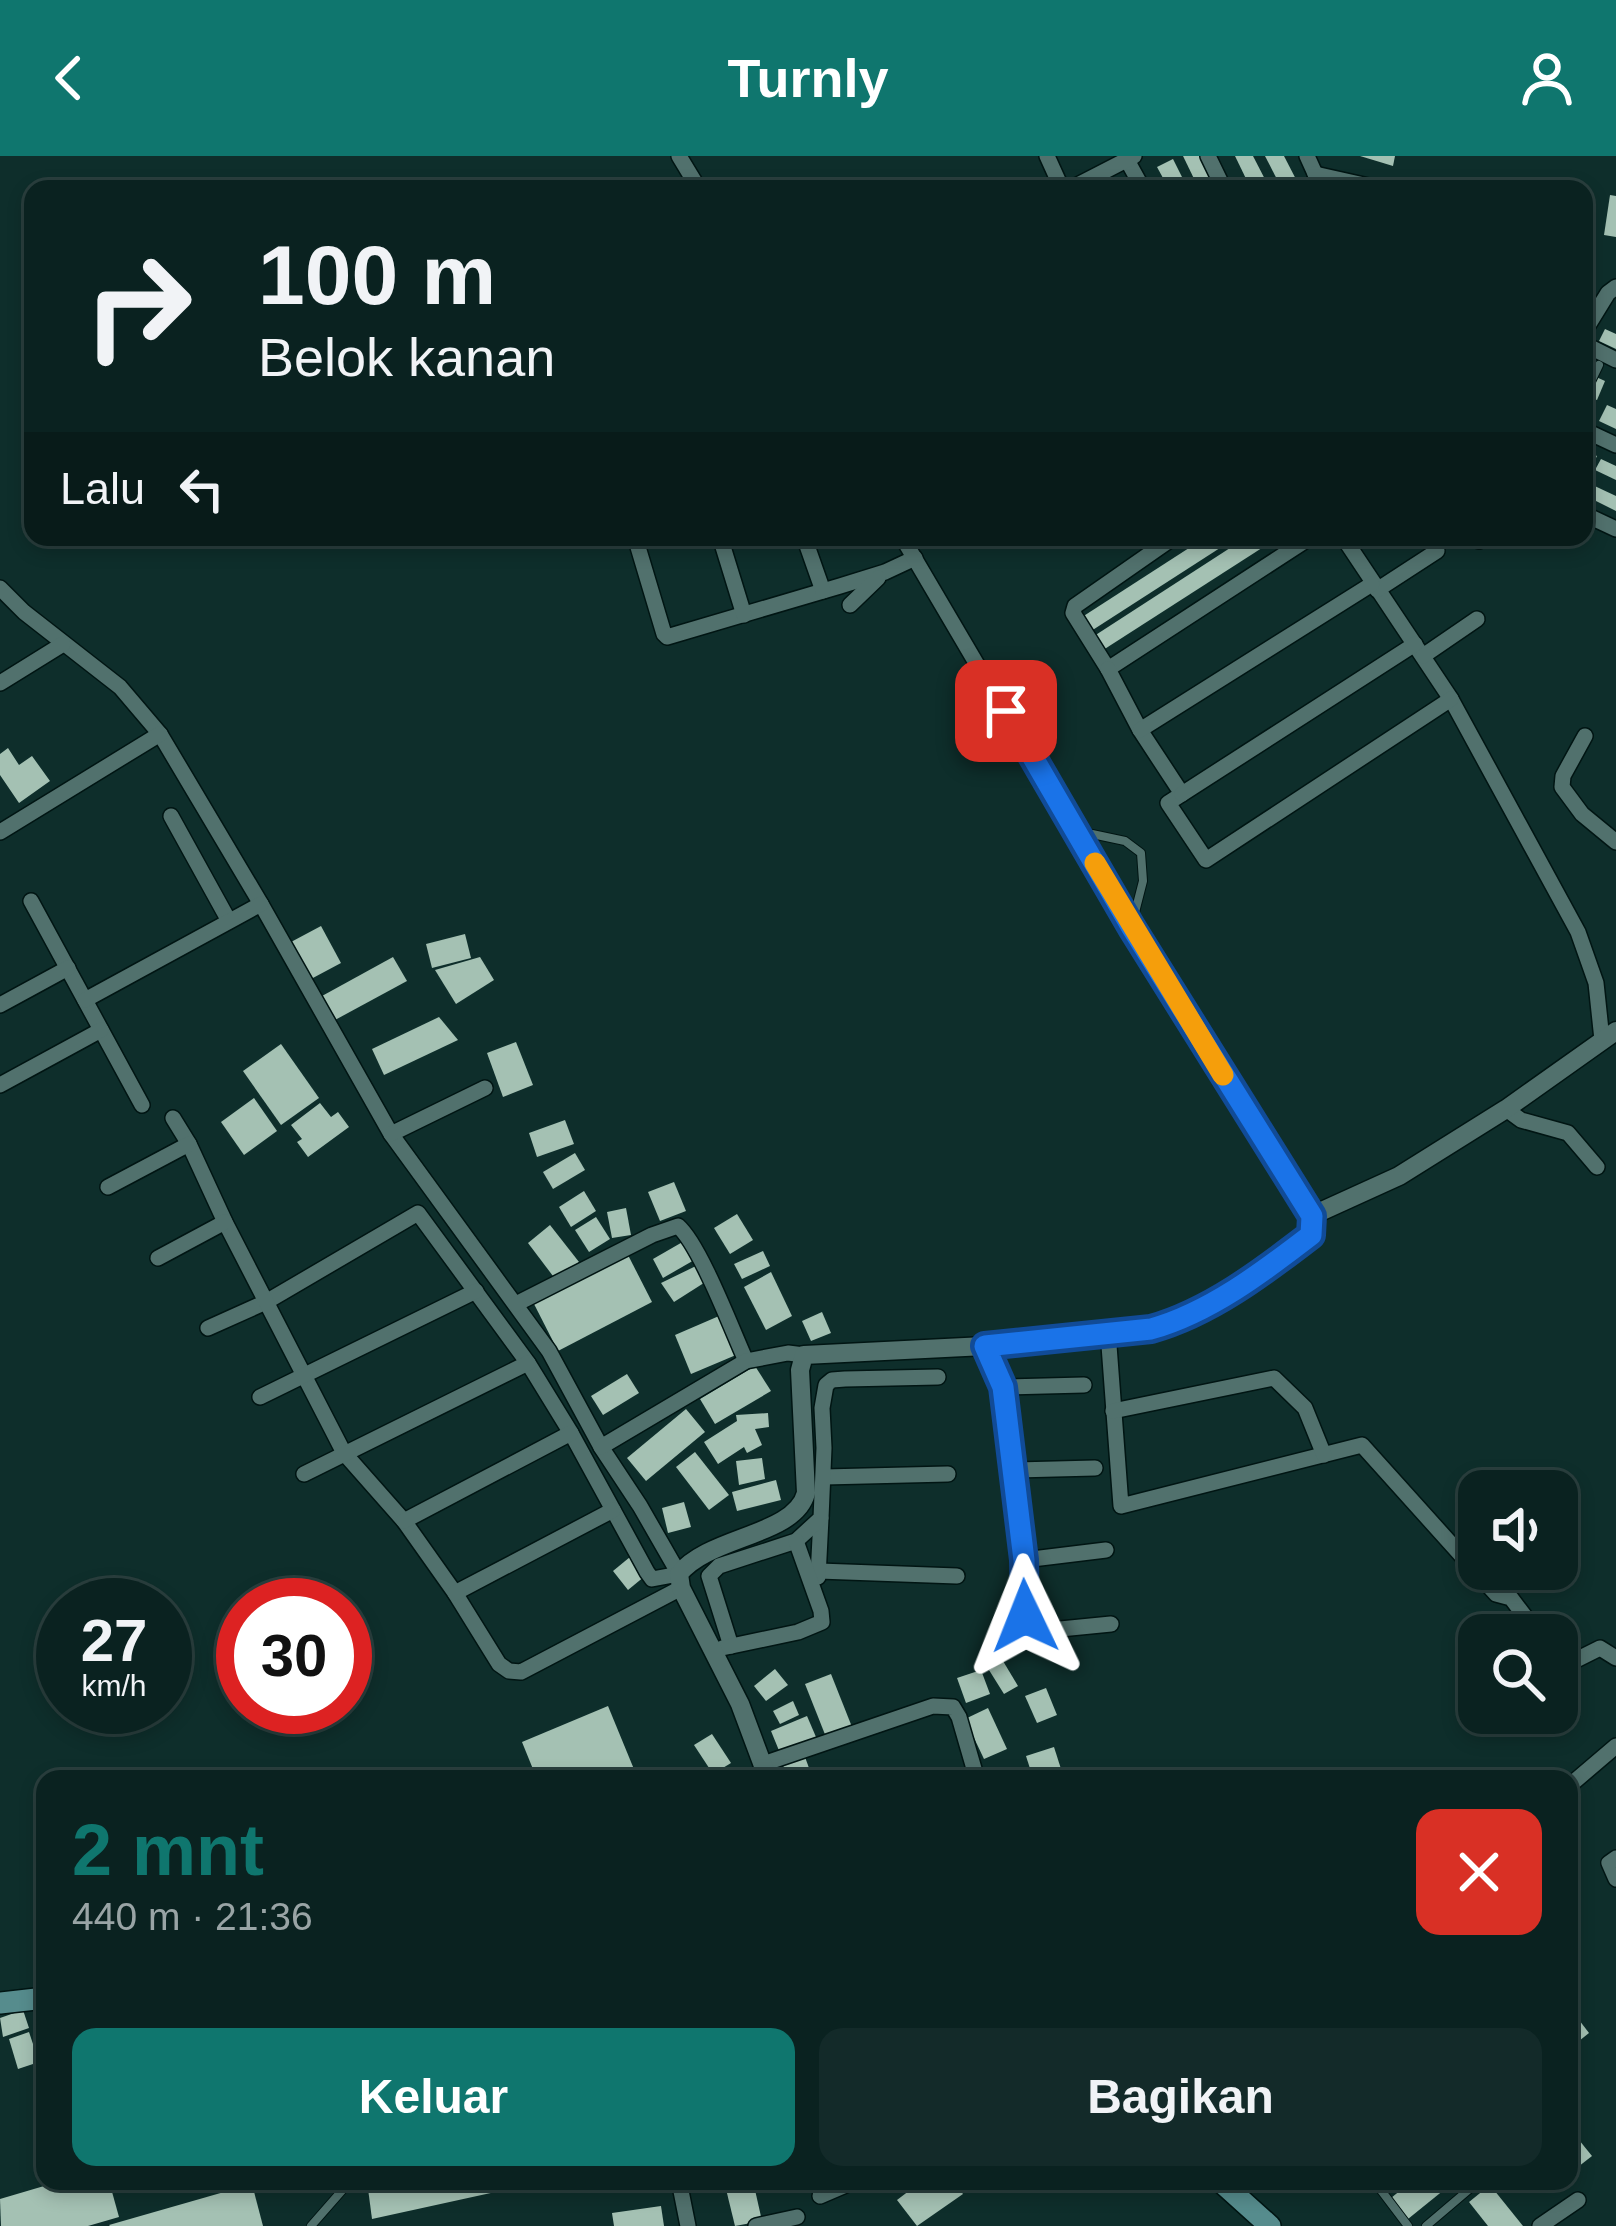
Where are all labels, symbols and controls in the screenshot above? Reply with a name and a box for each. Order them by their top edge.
icon: back [36,45,102,111]
icon: person [1514,45,1580,111]
text: Turnly [728,48,889,108]
icon: right [60,228,216,384]
text: 100 m [258,228,496,322]
text: Belok kanan [258,327,555,387]
icon: left [169,456,235,522]
text: Lalu [60,463,145,514]
pin [955,660,1057,762]
icon: arrive [973,678,1039,744]
map controls [1458,1470,1578,1734]
button: sound [1458,1470,1578,1590]
position arrow [962,1553,1088,1679]
speed limit sign: 30 [216,1578,372,1734]
text: 27 [81,1607,147,1674]
button: search [1458,1614,1578,1734]
text: km/h [81,1669,147,1702]
button: close [1416,1809,1542,1935]
text: 2 mnt [72,1810,264,1890]
text: 440 m · 21:36 [72,1895,313,1938]
button: Keluar [72,2028,795,2166]
button: Bagikan [819,2028,1542,2166]

